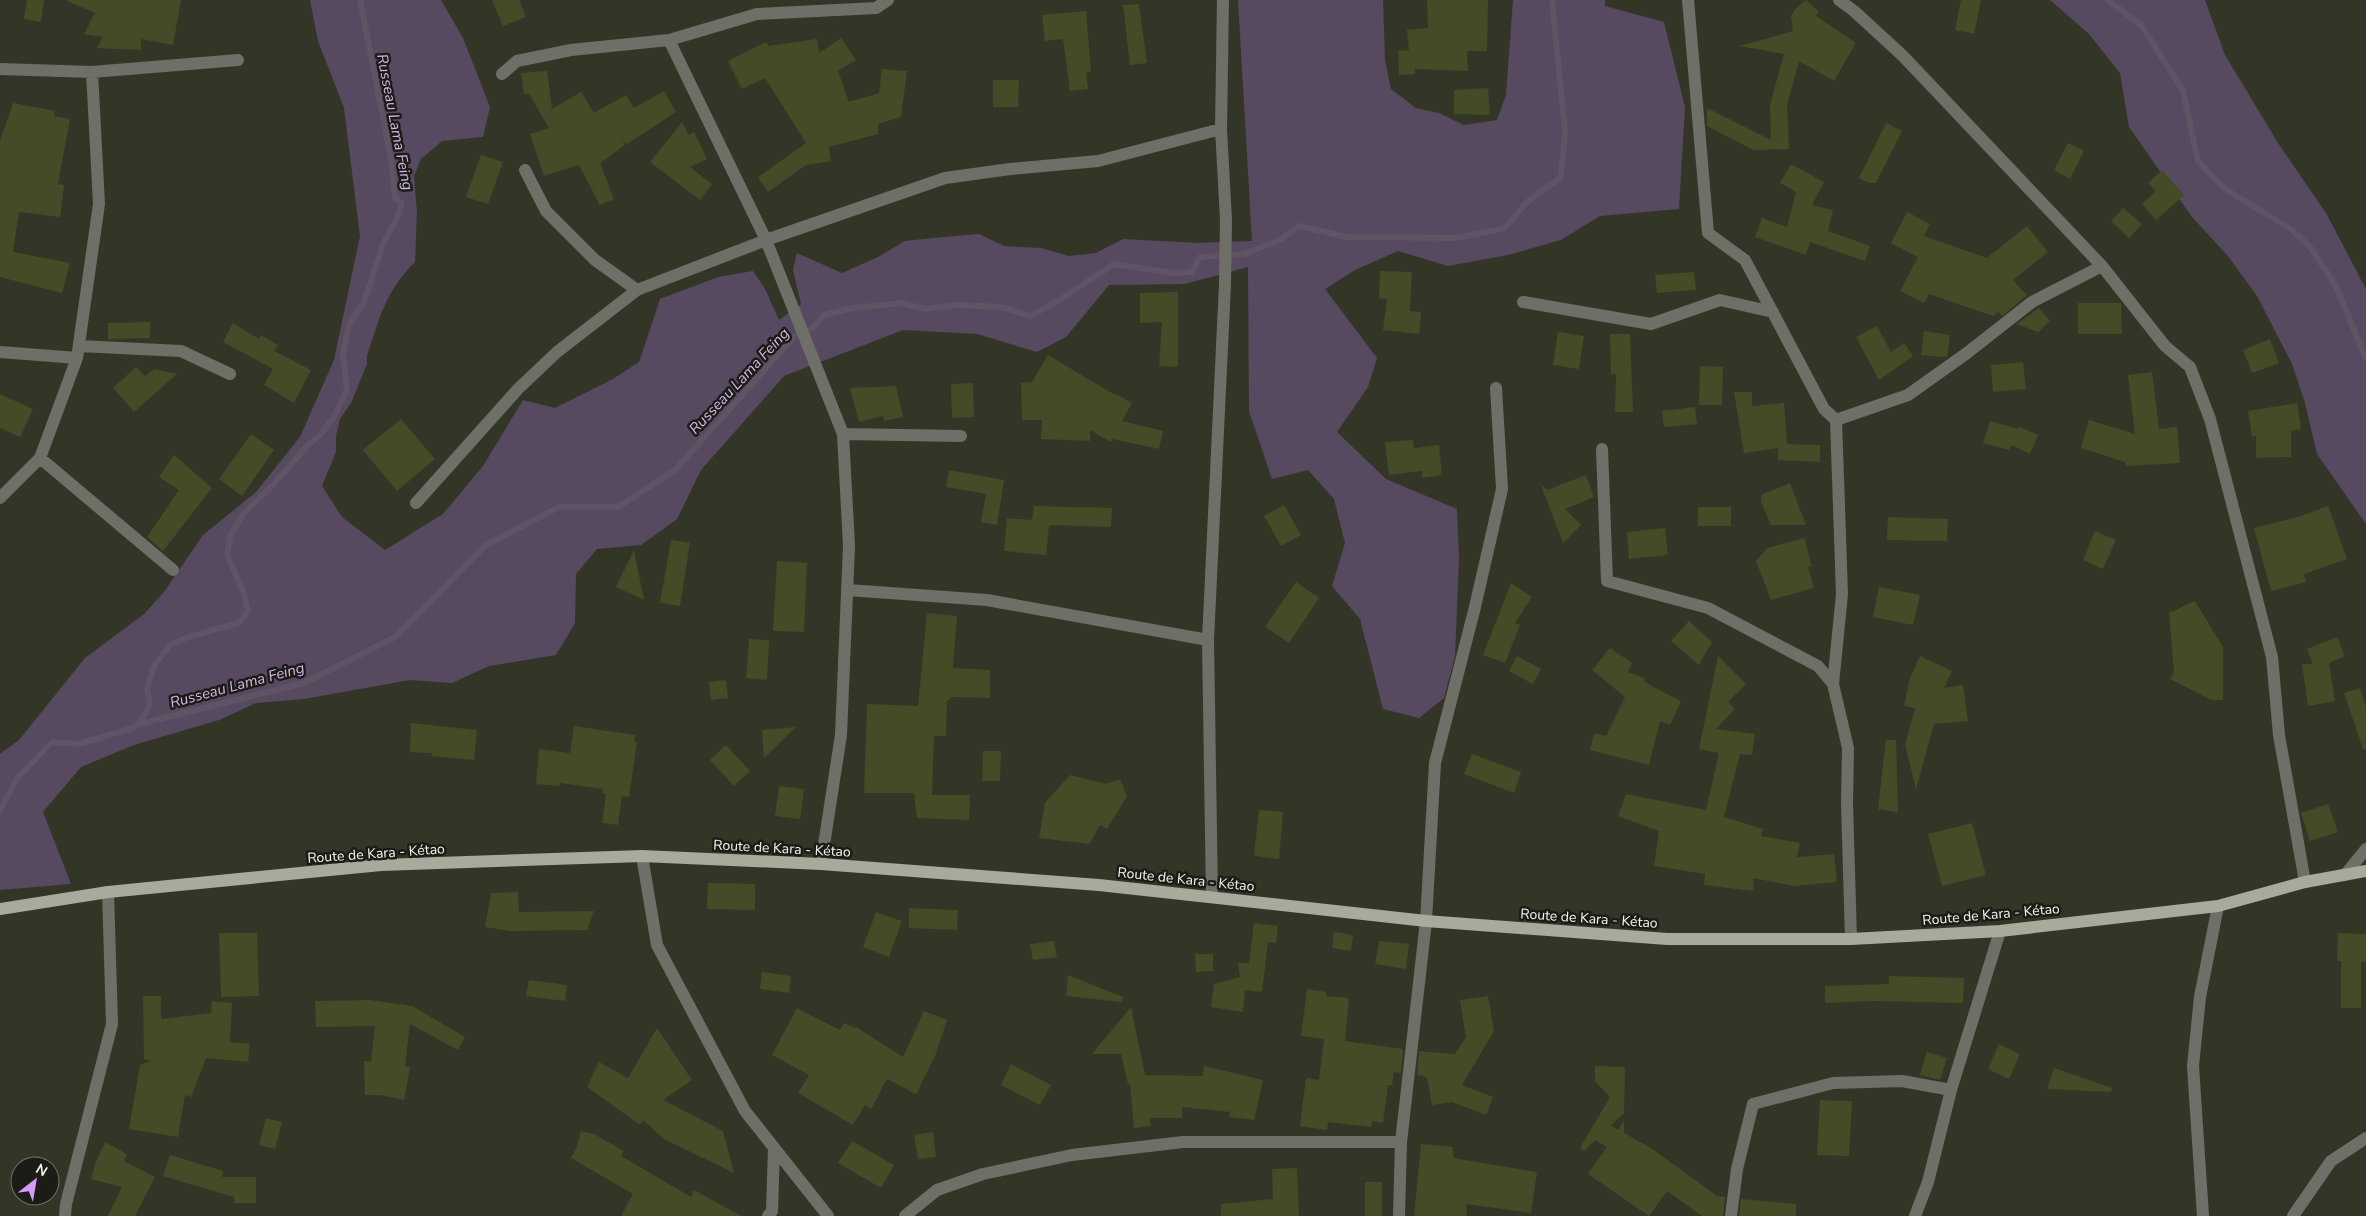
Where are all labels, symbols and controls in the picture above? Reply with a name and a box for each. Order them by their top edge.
water label: Russeau Lama Feing [372,52,418,192]
water label: Russeau Lama Feing [684,323,794,438]
water label: Russeau Lama Feing [168,657,307,713]
street label: Route de Kara - Kétao [713,835,851,862]
street label: Route de Kara - Kétao [307,839,446,868]
street label: Route de Kara - Kétao [1116,863,1256,896]
street label: Route de Kara - Kétao [1922,899,2061,930]
street label: Route de Kara - Kétao [1520,904,1659,933]
north arrow [10,1156,60,1206]
text: N [32,1159,51,1181]

